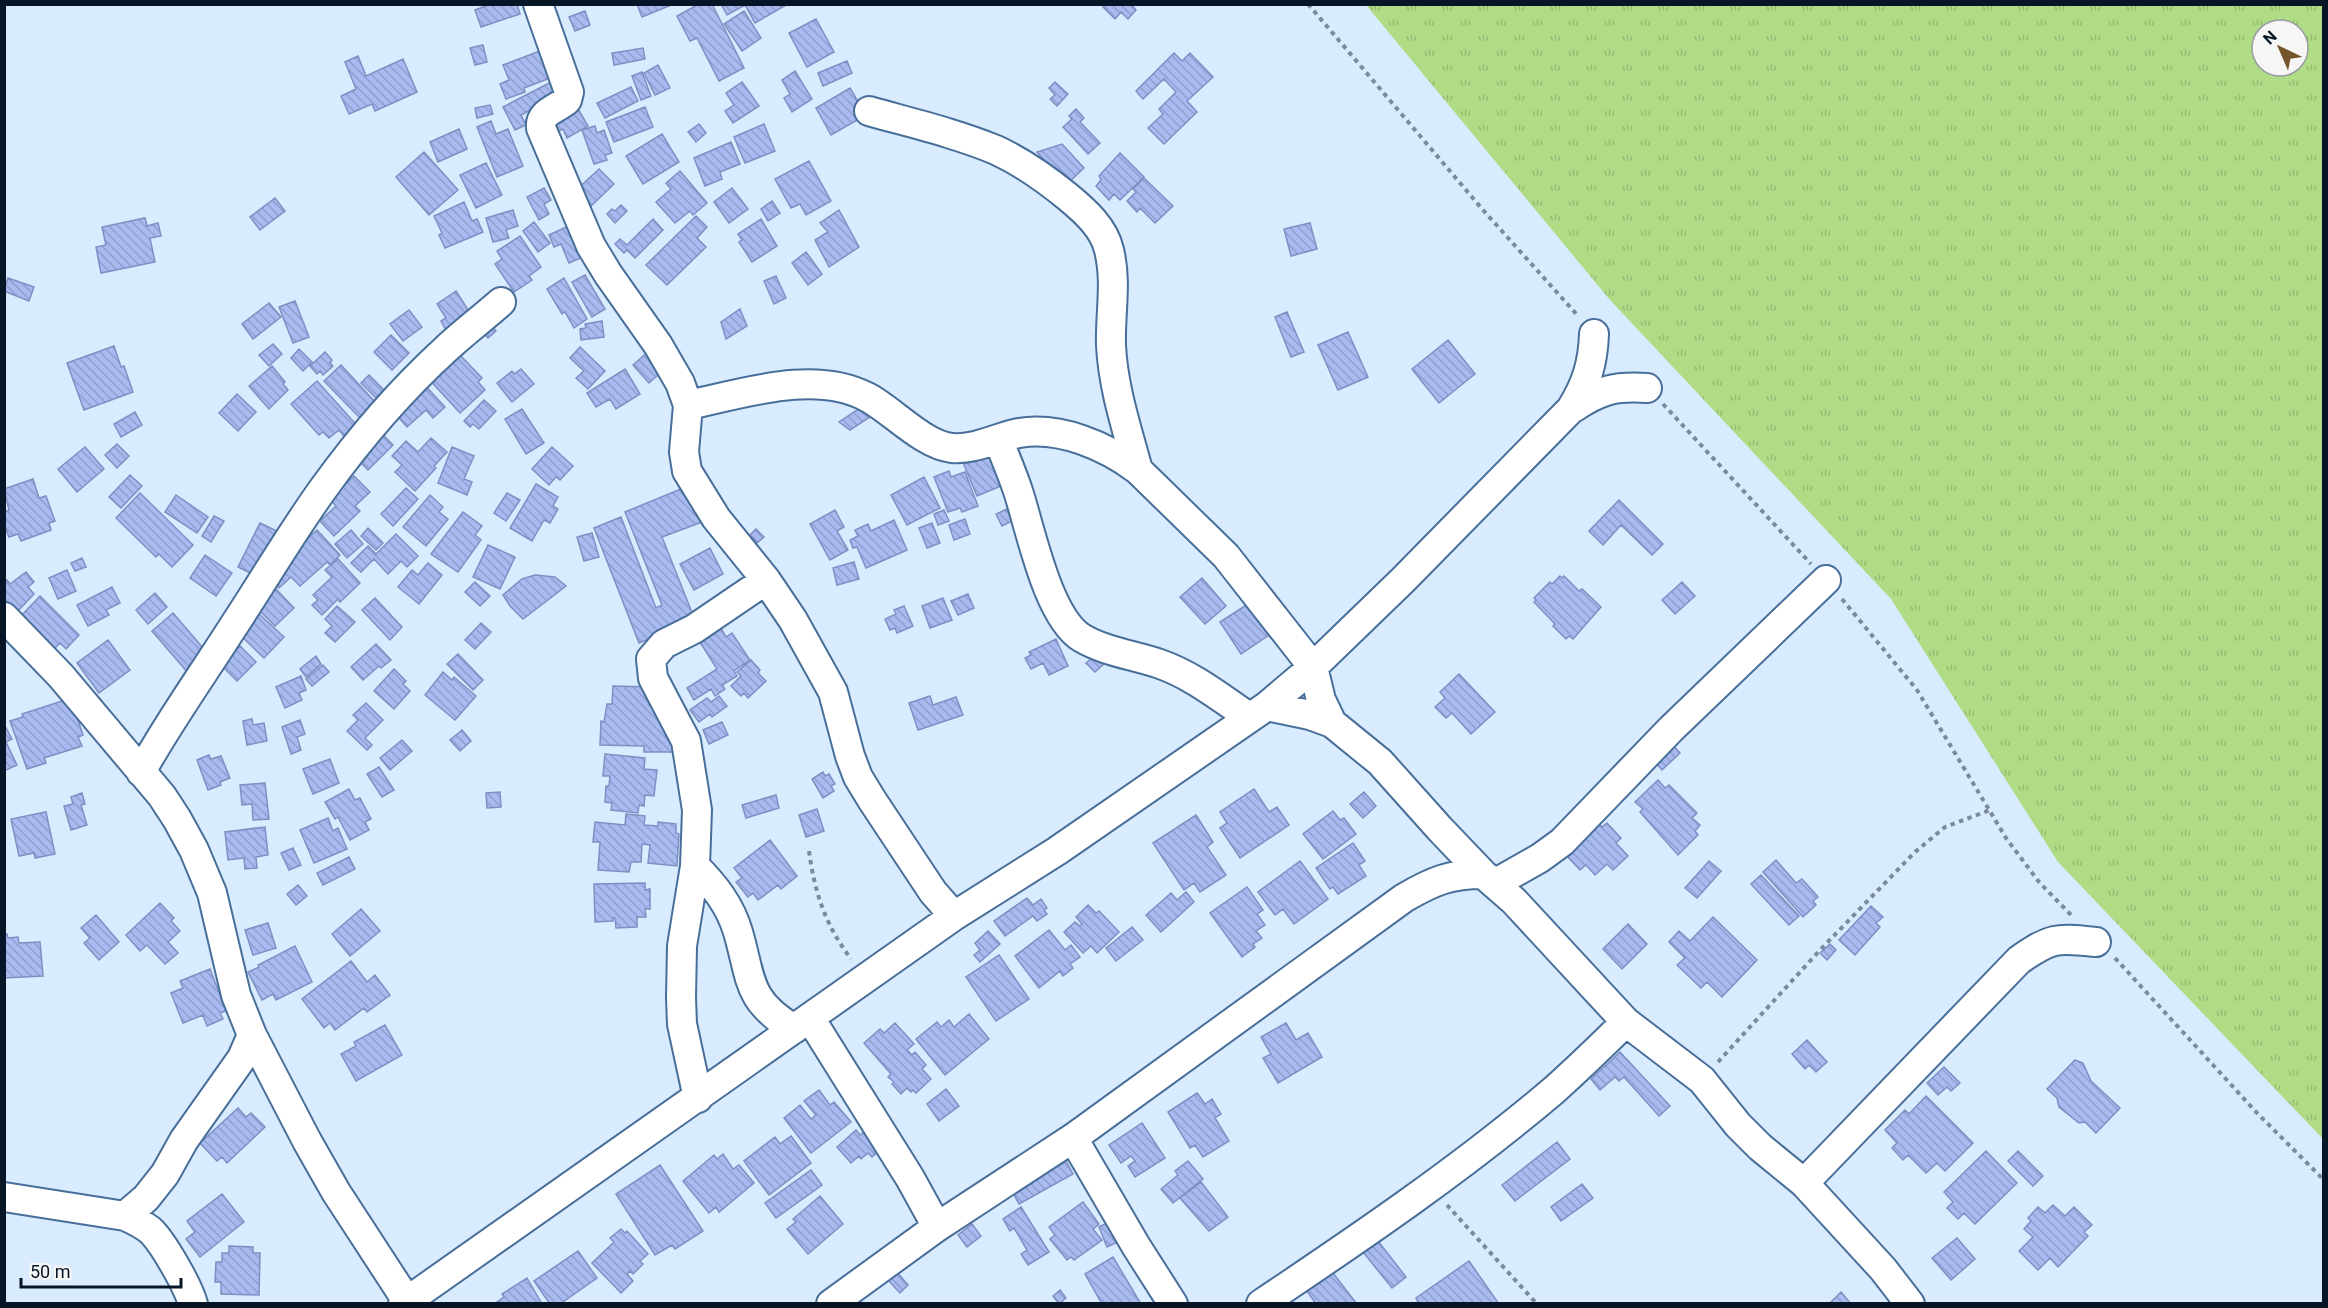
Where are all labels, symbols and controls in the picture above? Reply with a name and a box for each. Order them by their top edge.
north arrow [2250,18,2310,78]
text: N [2259,27,2281,48]
scale bar [21,1251,182,1289]
text: 50 m [30,1261,70,1282]

